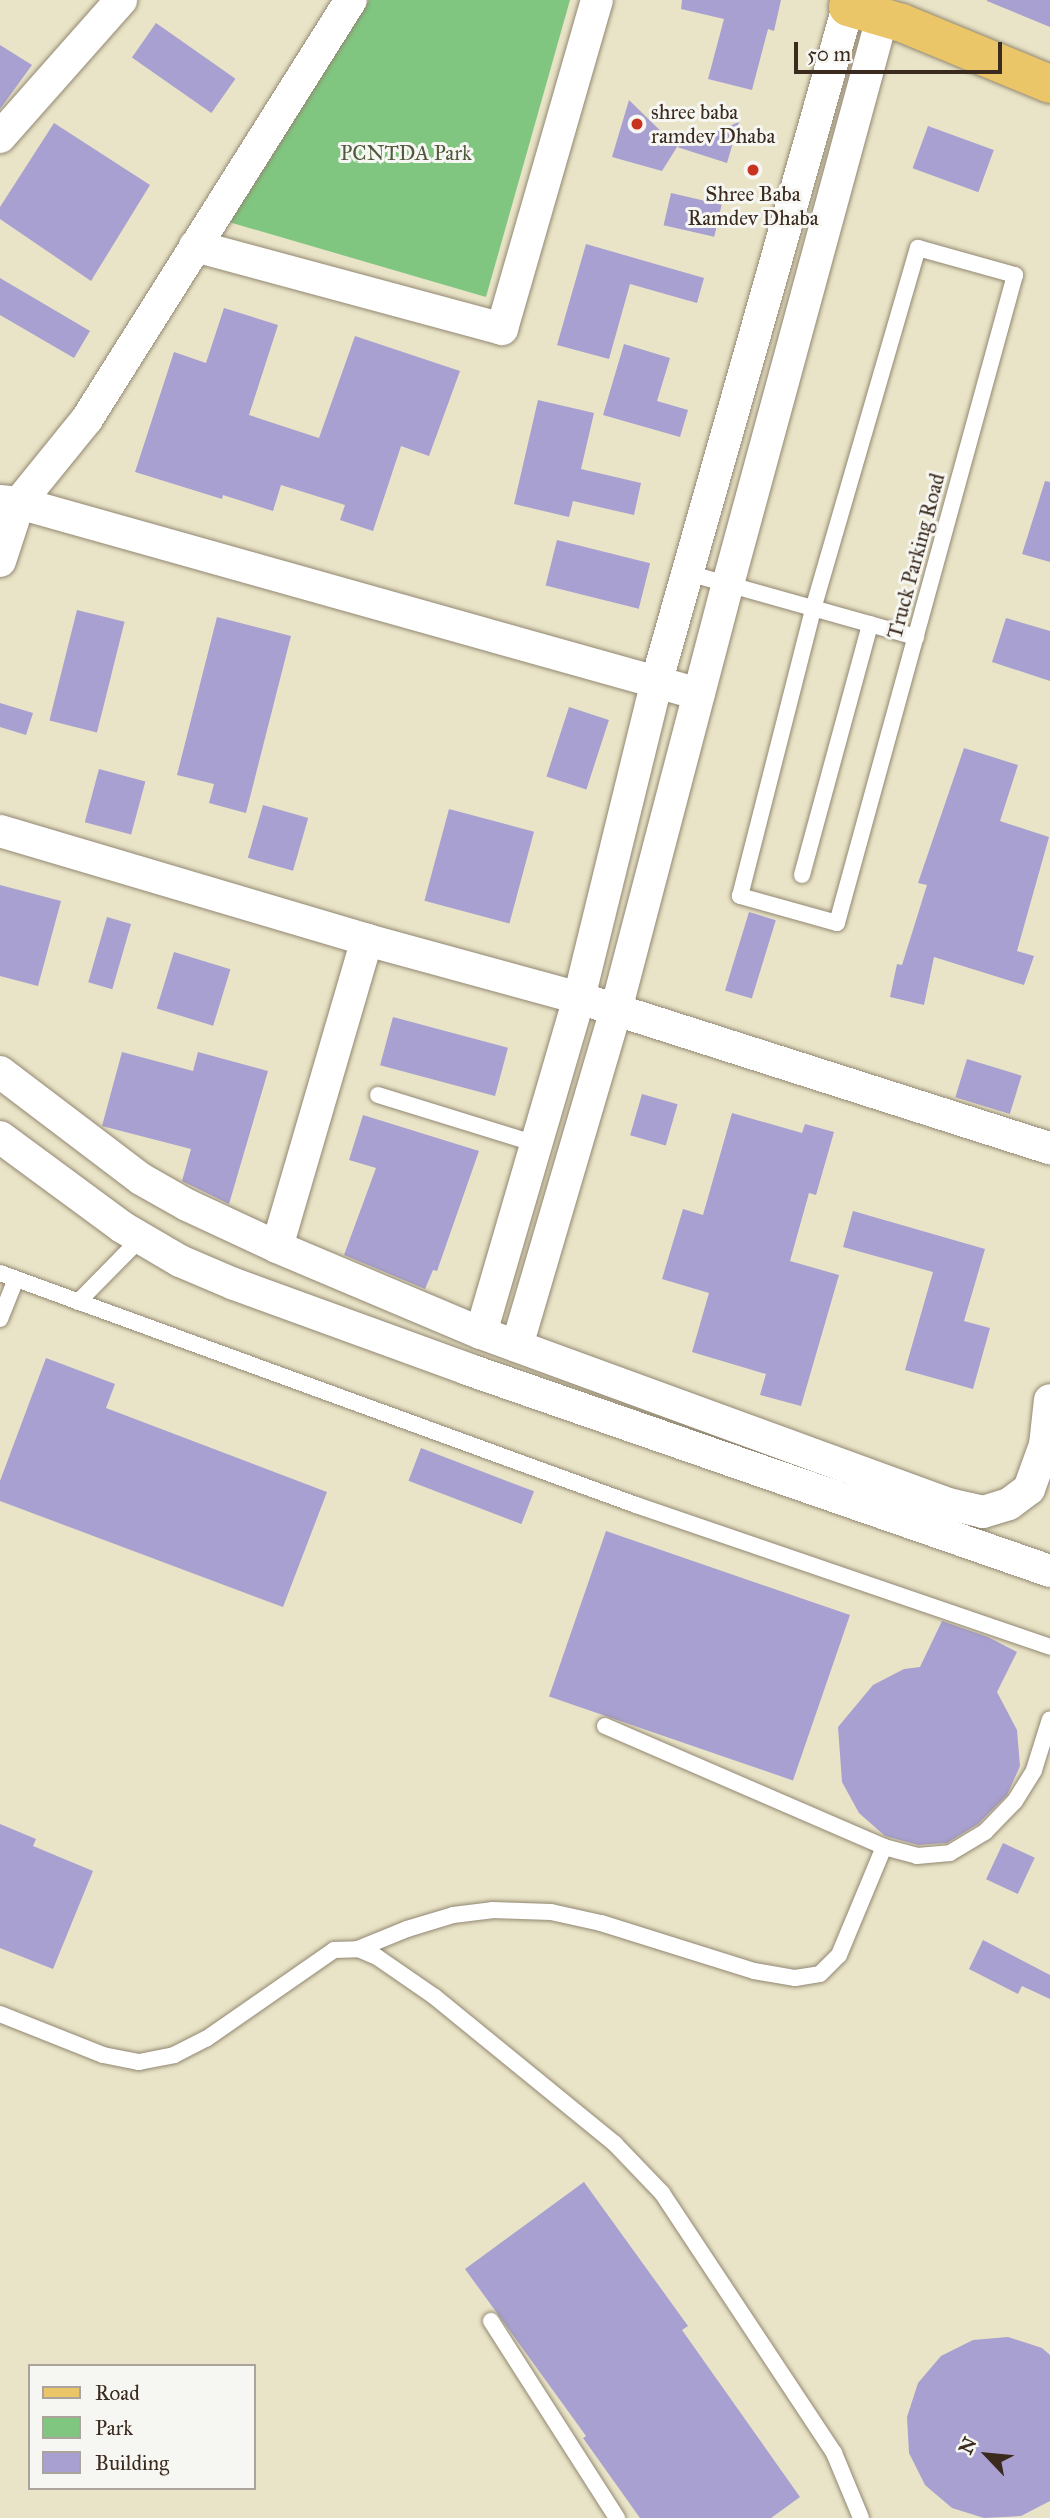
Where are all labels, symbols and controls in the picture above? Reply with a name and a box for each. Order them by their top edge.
scale bar [798,28,1006,72]
text: 50 m [807,41,851,67]
place label: shree baba ramdev Dhaba [651,99,775,149]
marker: shree baba ramdev Dhaba [629,116,645,132]
park label: PCNTDA Park [340,140,472,166]
marker: Shree Baba Ramdev Dhaba [745,162,761,178]
place label: Shree Baba Ramdev Dhaba [687,181,819,231]
street label: Truck Parking Road [882,470,950,642]
legend [28,2364,256,2490]
text: Road [95,2380,140,2406]
text: Park [95,2415,133,2441]
north arrow [952,2420,1022,2490]
text: N [954,2433,982,2458]
text: Building [95,2450,169,2476]

